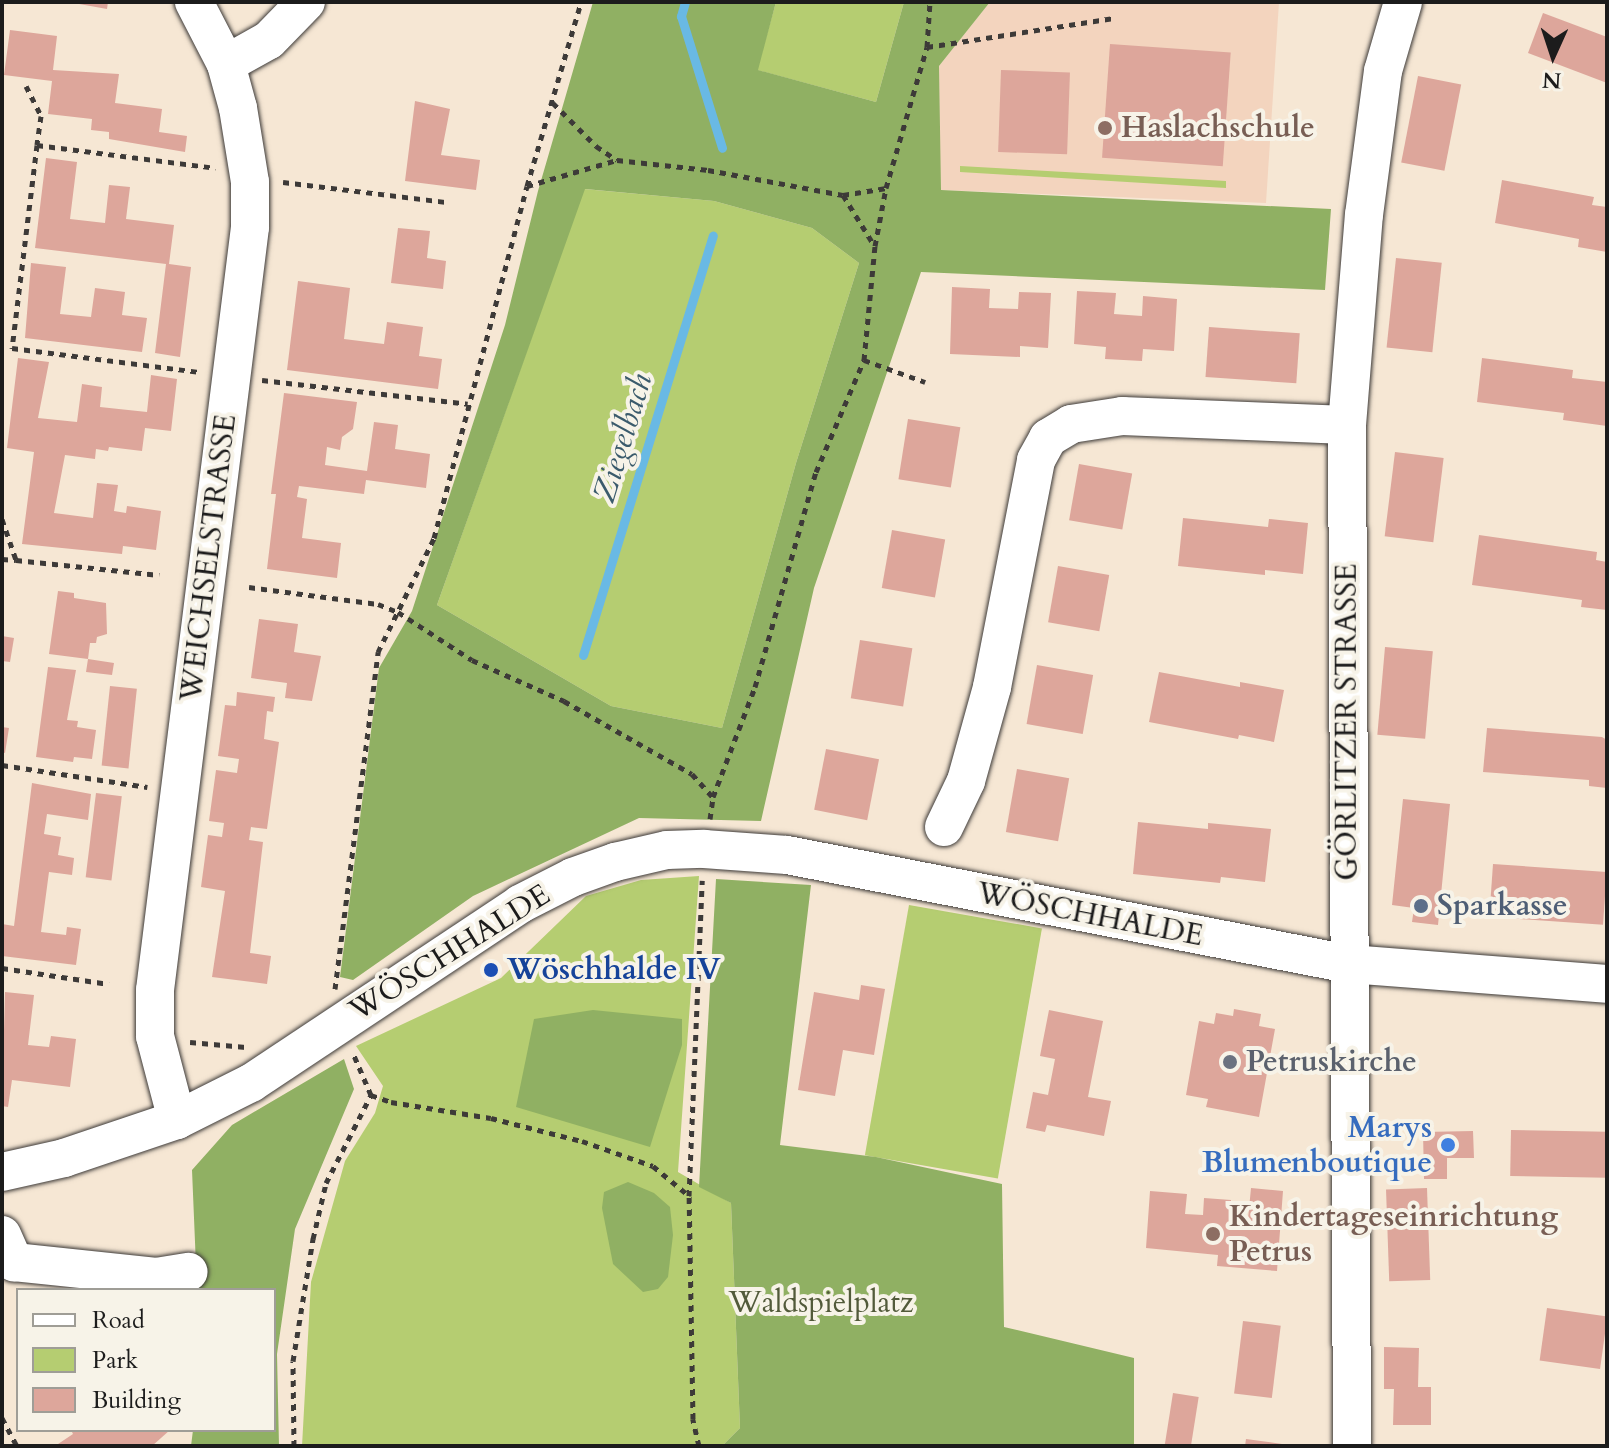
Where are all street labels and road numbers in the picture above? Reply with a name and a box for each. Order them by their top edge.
street label: WEICHSELSTRASSE [174,412,244,704]
street label: GÖRLITZER STRASSE [1329,563,1365,881]
street label: WÖSCHHALDE [974,875,1206,955]
street label: WÖSCHHALDE [343,877,557,1029]

